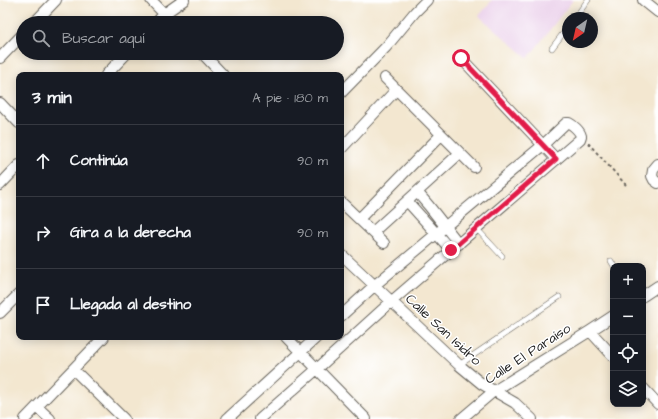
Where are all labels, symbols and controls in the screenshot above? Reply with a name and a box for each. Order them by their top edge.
north arrow [562,12,598,48]
search box [16,16,344,60]
icon: search [30,27,52,49]
text: Buscar aquí [62,28,144,49]
route start [452,49,470,67]
text: 3 min [32,86,72,110]
text: A pie · 180 m [252,89,328,107]
icon: ahead [32,150,54,172]
text: Continúa [70,150,128,171]
text: 90 m [297,152,328,170]
icon: right [32,222,54,244]
text: Gira a la derecha [70,222,191,243]
text: 90 m [297,224,328,242]
route end [442,241,460,259]
map controls [610,263,646,407]
button: + [610,263,646,299]
street label: Calle San Isidro [401,289,486,371]
icon: arrive [32,294,54,316]
text: Llegada al destino [70,294,191,315]
button: − [610,299,646,335]
street label: Calle El Paraíso [481,319,575,389]
button: locate [610,335,646,371]
button: layers [610,371,646,407]

